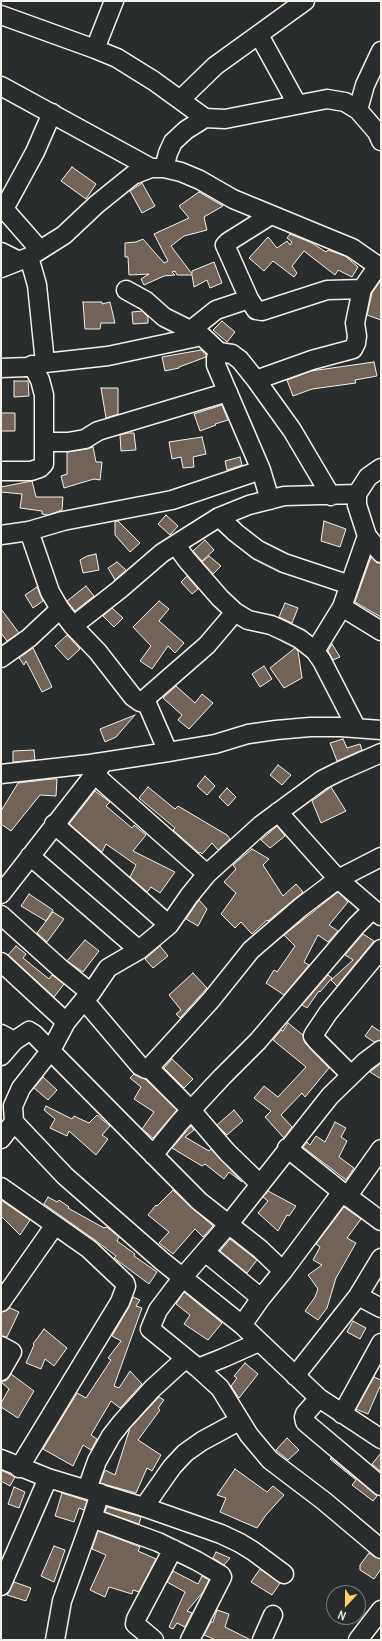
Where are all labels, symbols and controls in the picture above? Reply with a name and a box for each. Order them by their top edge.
north arrow [326,1585,366,1625]
text: N [336,1607,348,1623]

